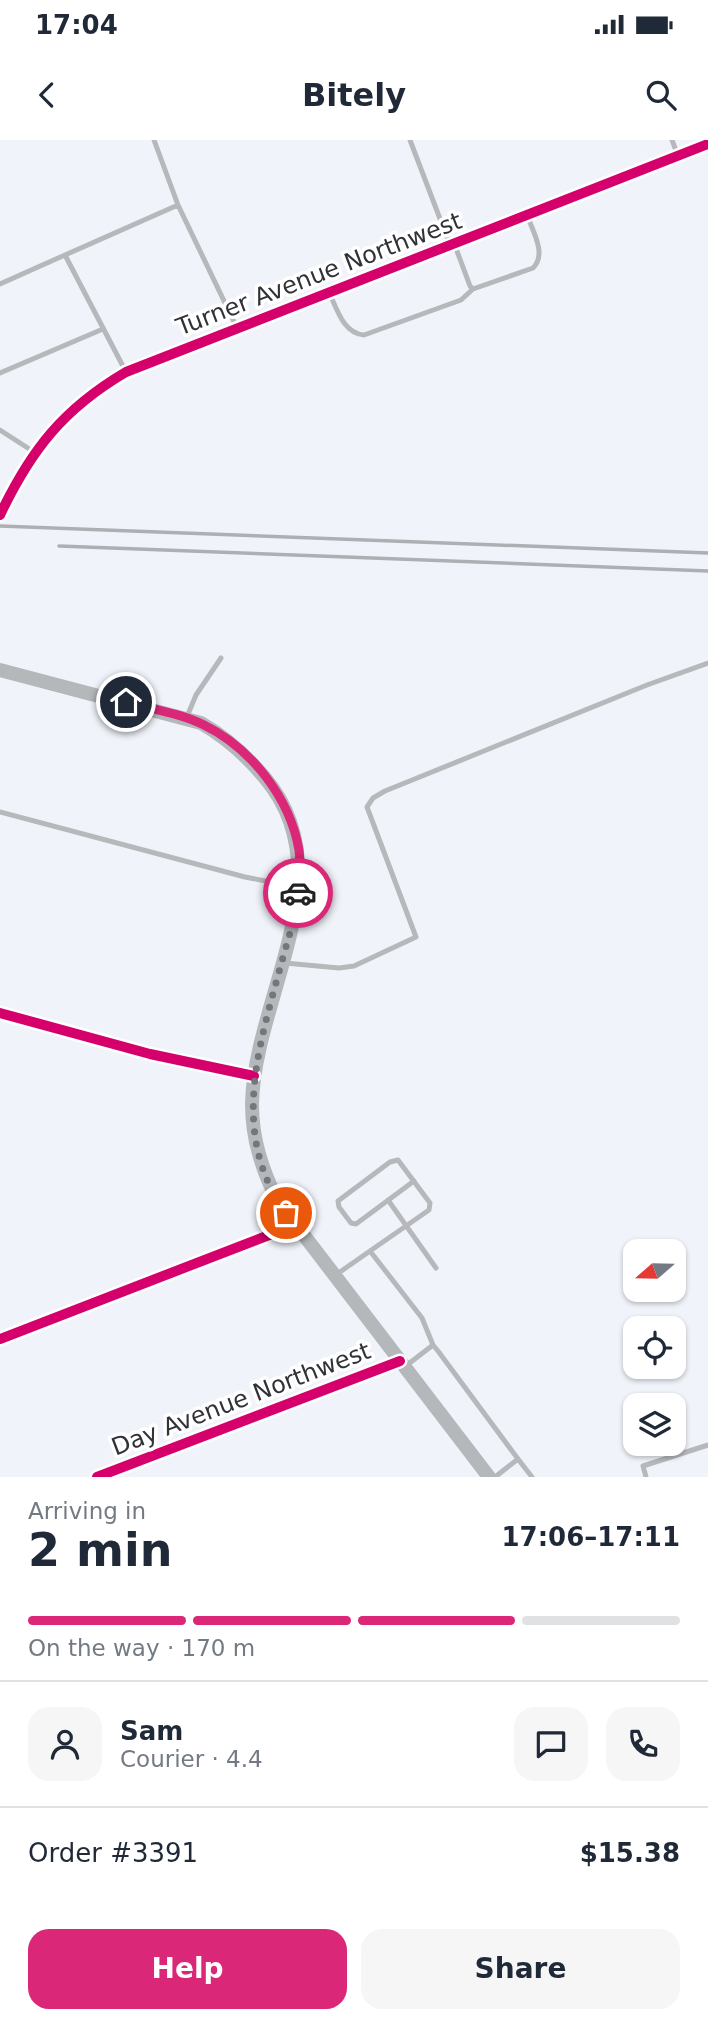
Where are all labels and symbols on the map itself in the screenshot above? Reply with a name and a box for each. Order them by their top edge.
street label: Turner Avenue Northwest [171,207,466,342]
pin [96,672,156,732]
courier [263,858,333,928]
pin [256,1183,316,1243]
north arrow [623,1239,686,1302]
street label: Day Avenue Northwest [107,1337,375,1461]

